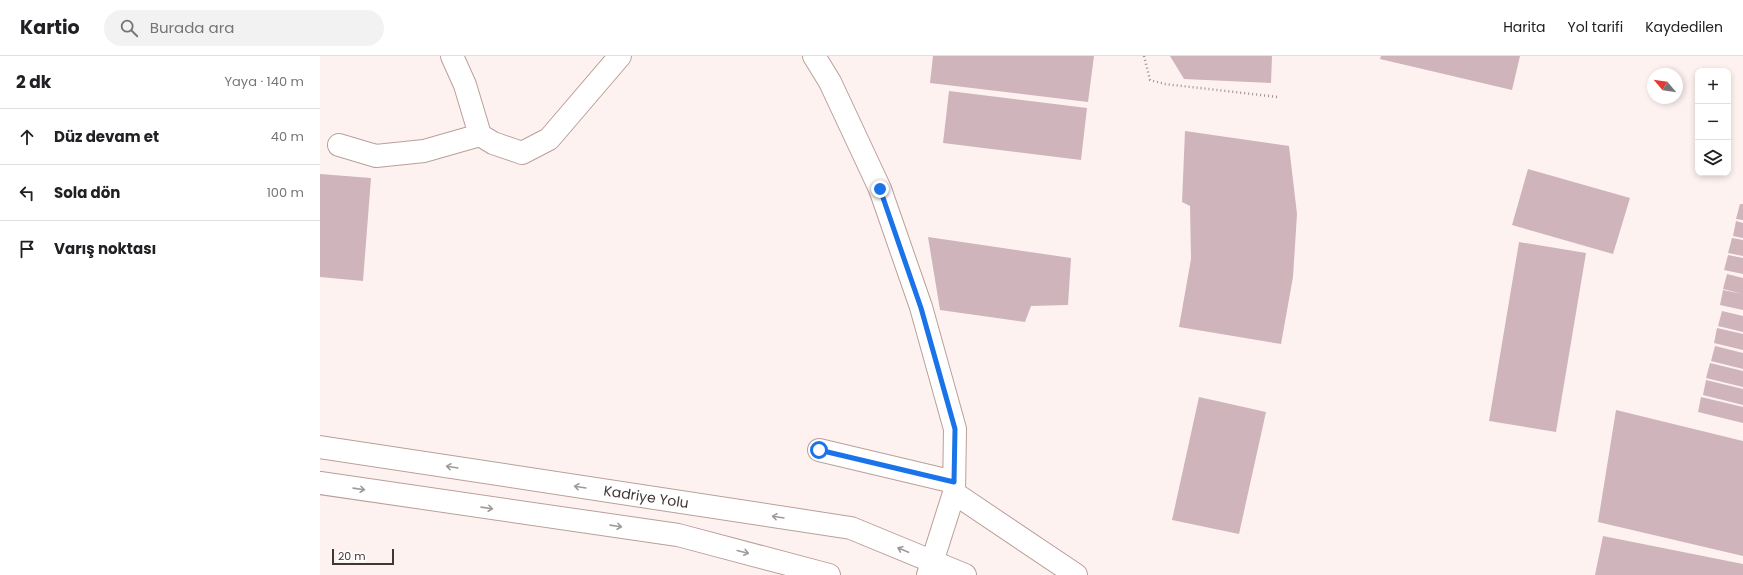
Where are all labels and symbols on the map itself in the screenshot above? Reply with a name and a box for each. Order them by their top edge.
north arrow [1647,68,1683,104]
route end [871,180,889,198]
route start [810,441,828,459]
one-way arrow [446,463,459,471]
street label: Kadriye Yolu [602,480,690,513]
one-way arrow [574,483,587,491]
one-way arrow [352,485,365,493]
one-way arrow [480,504,493,512]
one-way arrow [772,513,785,521]
one-way arrow [609,522,622,530]
one-way arrow [897,545,909,553]
scale bar [332,547,394,566]
one-way arrow [736,549,749,557]

